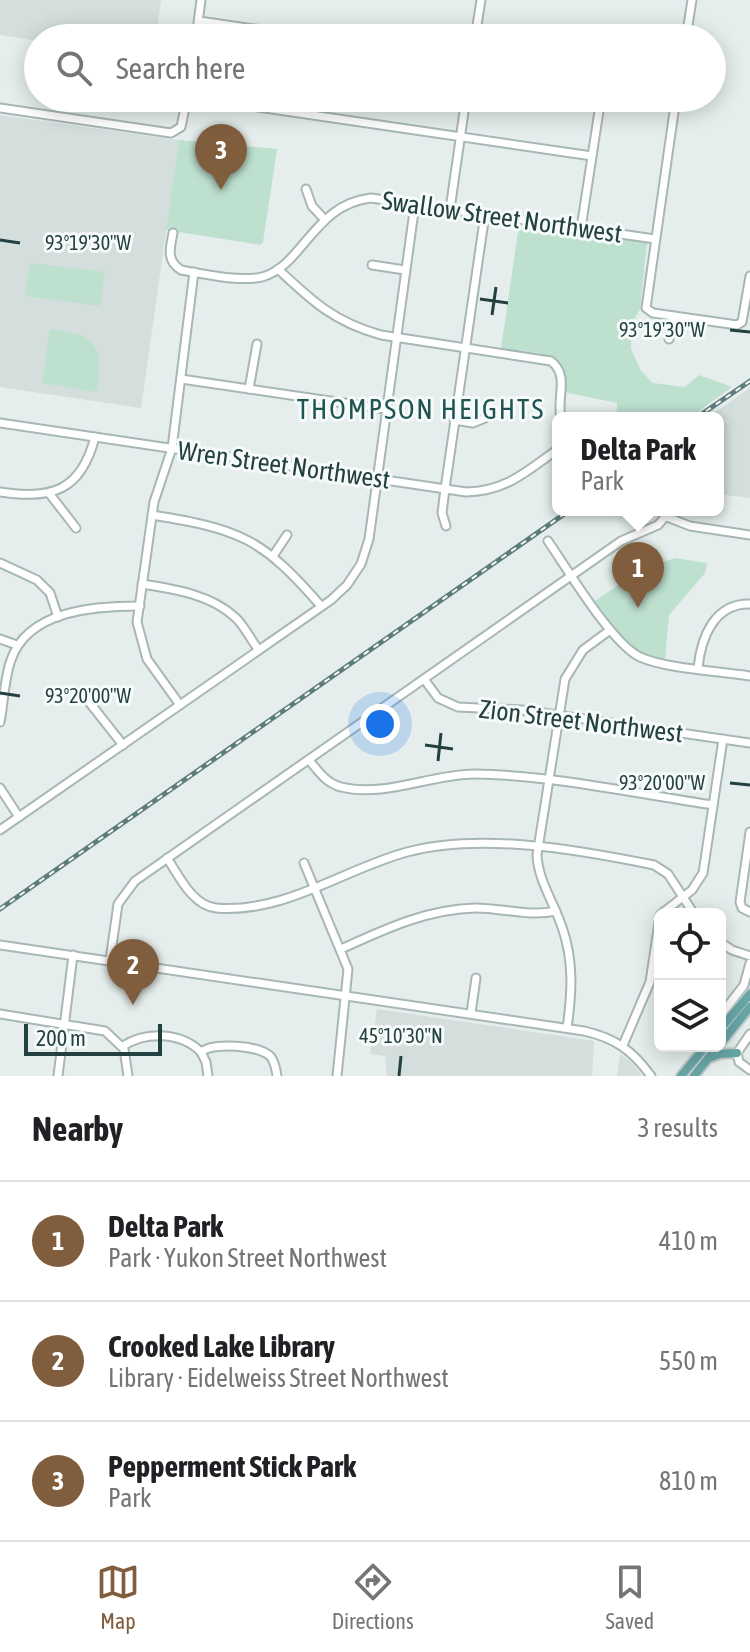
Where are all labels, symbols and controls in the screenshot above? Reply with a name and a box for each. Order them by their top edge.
search box [24,24,726,112]
icon: search [52,46,96,90]
text: Search here [116,51,245,85]
pin: 3 [195,124,247,190]
street label: Swallow Street Northwest [380,185,624,249]
text: 93°19'30"W [45,231,132,254]
text: 93°19'30"W [619,318,706,341]
district label: THOMPSON HEIGHTS [297,393,545,425]
popup [552,412,724,516]
text: Delta Park [580,432,696,466]
street label: Wren Street Northwest [176,435,392,495]
text: Park [580,466,624,496]
pin: 1 [612,542,664,608]
text: 93°20'00"W [45,684,132,707]
street label: Zion Street Northwest [477,694,685,748]
your location [360,704,400,744]
text: 93°20'00"W [619,771,706,794]
map controls [654,908,726,1052]
button: locate [654,908,726,980]
pin: 2 [107,939,159,1005]
button: layers [654,980,726,1052]
scale bar [24,1020,162,1056]
text: 45°10'30"N [359,1024,443,1047]
text: 200 m [36,1025,86,1051]
text: Nearby [32,1109,123,1148]
text: 3 results [637,1113,718,1143]
text: Delta Park [108,1209,223,1243]
text: 1 [52,1226,64,1256]
text: 410 m [659,1226,718,1256]
text: Park · Yukon Street Northwest [108,1243,387,1273]
text: Crooked Lake Library [108,1329,335,1363]
text: 2 [52,1346,64,1376]
text: 550 m [659,1346,718,1376]
text: Library · Eidelweiss Street Northwest [108,1363,449,1393]
text: Pepperment Stick Park [108,1449,356,1483]
text: 3 [52,1466,64,1496]
text: 810 m [659,1466,718,1496]
text: Park [108,1483,151,1513]
tab: Map [96,1560,140,1634]
tab: Directions [332,1560,414,1634]
tab: Saved [605,1560,654,1634]

